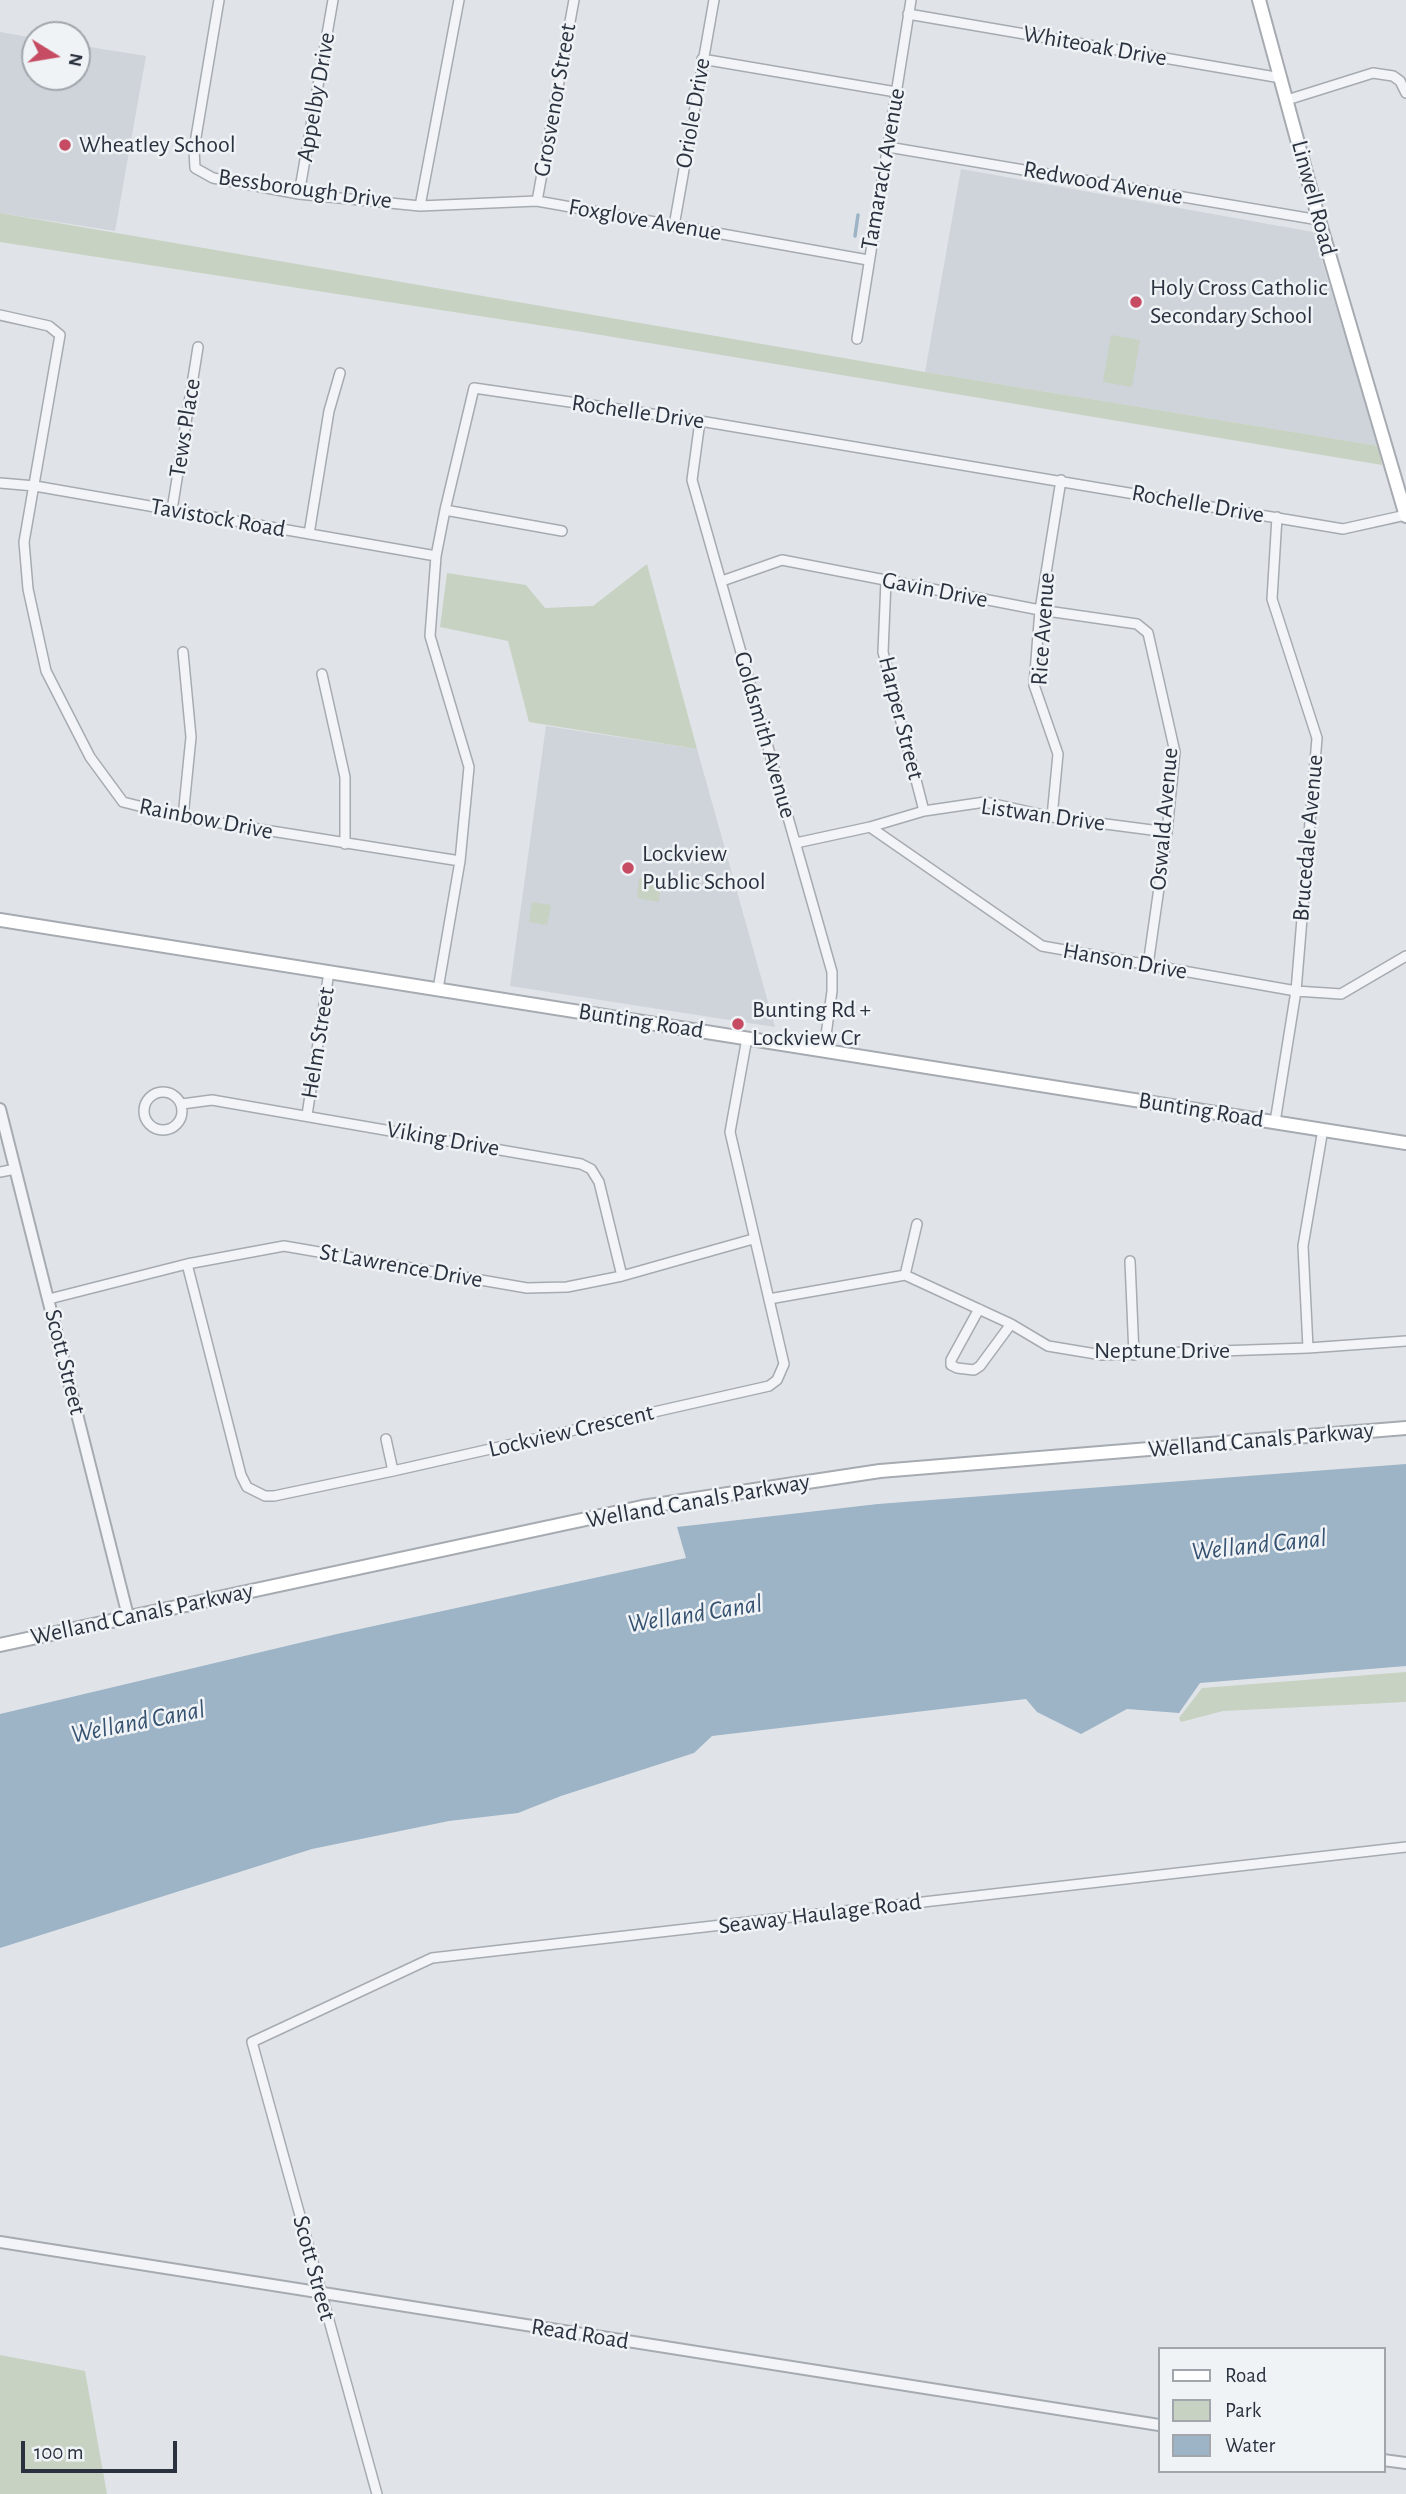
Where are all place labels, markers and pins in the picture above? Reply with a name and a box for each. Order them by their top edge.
place label: Wheatley School [79,131,236,159]
marker: Wheatley School [57,137,73,153]
place label: Holy Cross Catholic Secondary School [1150,274,1328,330]
marker: Holy Cross Catholic Secondary School [1128,294,1144,310]
place label: Lockview Public School [642,840,766,896]
marker: Lockview Public School [620,860,636,876]
place label: Bunting Rd + Lockview Cr [752,996,871,1052]
marker: Bunting Rd + Lockview Cr [730,1016,746,1032]

